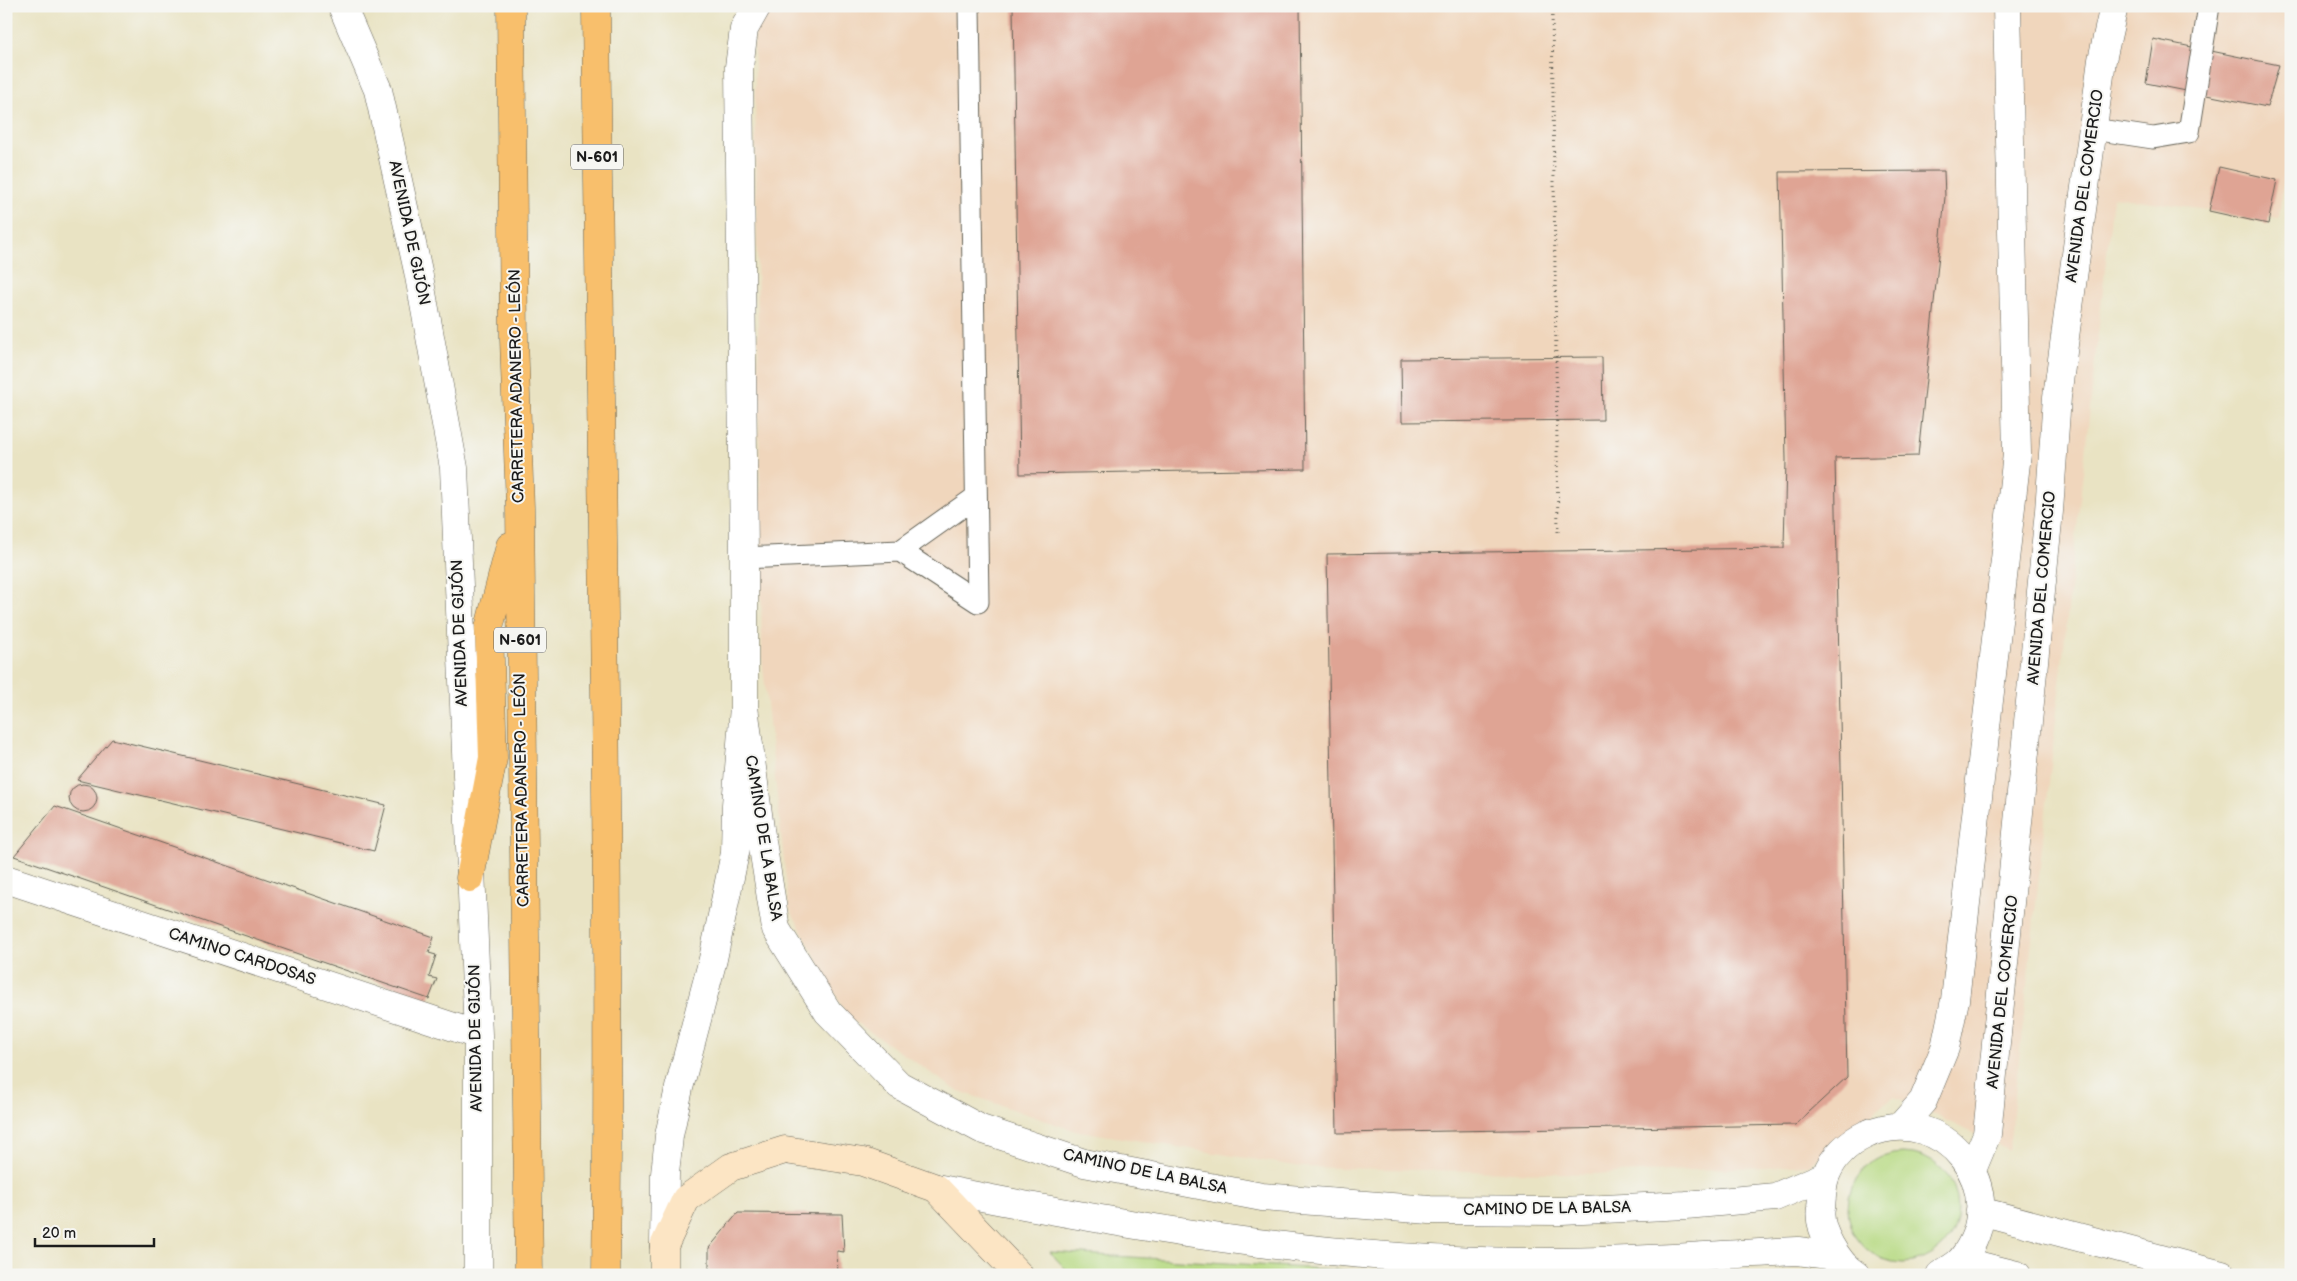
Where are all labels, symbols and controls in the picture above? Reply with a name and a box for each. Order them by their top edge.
street label: AVENIDA DEL COMERCIO [2062,88,2108,284]
road number: N-601 [571,144,623,170]
street label: AVENIDA DE GIJÓN [384,158,436,307]
street label: CARRETERA ADANERO - LEÓN [503,269,529,503]
street label: AVENIDA DEL COMERCIO [2024,490,2060,686]
street label: AVENIDA DE GIJÓN [446,559,472,707]
road number: N-601 [494,628,546,652]
street label: CARRETERA ADANERO - LEÓN [508,673,534,907]
street label: CAMINO DE LA BALSA [741,754,786,923]
street label: AVENIDA DEL COMERCIO [1983,894,2023,1090]
street label: CAMINO CARDOSAS [166,924,318,990]
street label: AVENIDA DE GIJÓN [463,964,487,1112]
street label: CAMINO DE LA BALSA [1061,1145,1229,1199]
street label: CAMINO DE LA BALSA [1463,1198,1631,1220]
scale bar [35,1216,154,1248]
text: 20 m [42,1224,76,1243]

